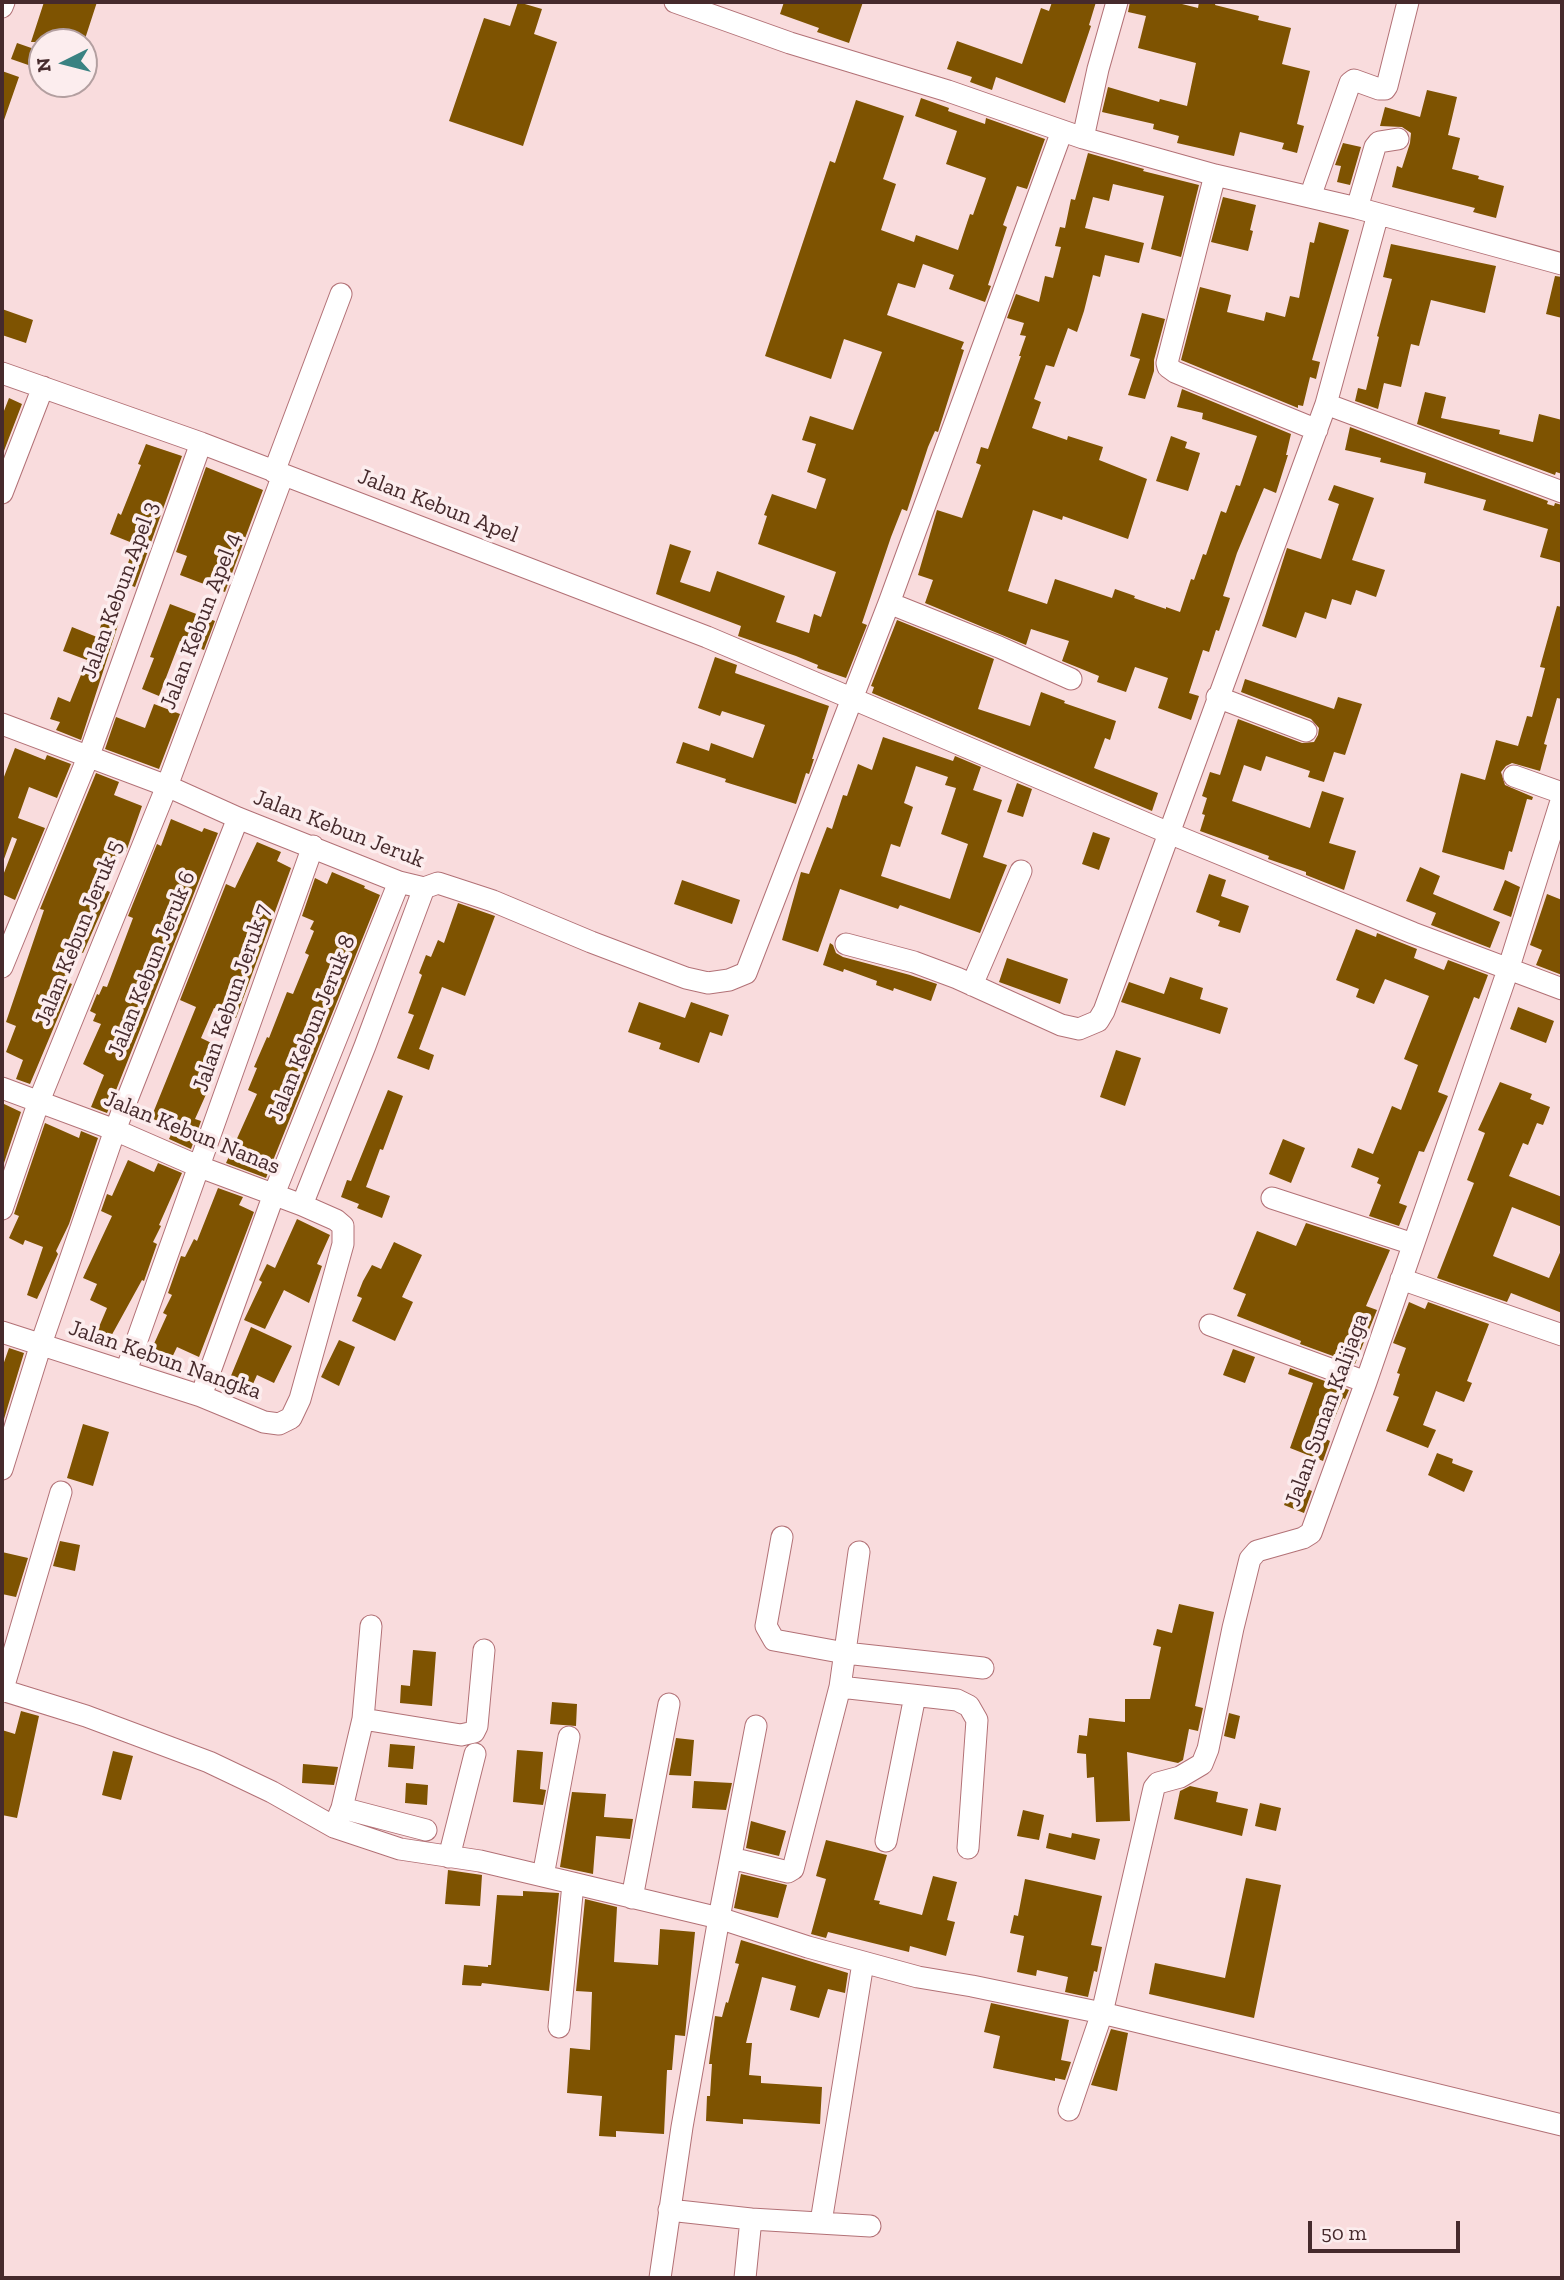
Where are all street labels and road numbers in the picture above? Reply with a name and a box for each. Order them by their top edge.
street label: Jalan Kebun Apel [354,463,522,549]
street label: Jalan Kebun Apel 3 [75,498,165,682]
street label: Jalan Kebun Apel 4 [155,529,247,713]
street label: Jalan Kebun Jeruk [250,784,428,874]
street label: Jalan Kebun Jeruk 5 [29,836,129,1030]
street label: Jalan Kebun Jeruk 6 [102,867,202,1061]
street label: Jalan Kebun Jeruk 7 [187,901,277,1095]
street label: Jalan Kebun Jeruk 8 [262,931,362,1125]
street label: Jalan Kebun Nanas [100,1085,284,1181]
street label: Jalan Sunan Kalijaga [1279,1310,1375,1510]
street label: Jalan Kebun Nangka [65,1314,265,1406]

